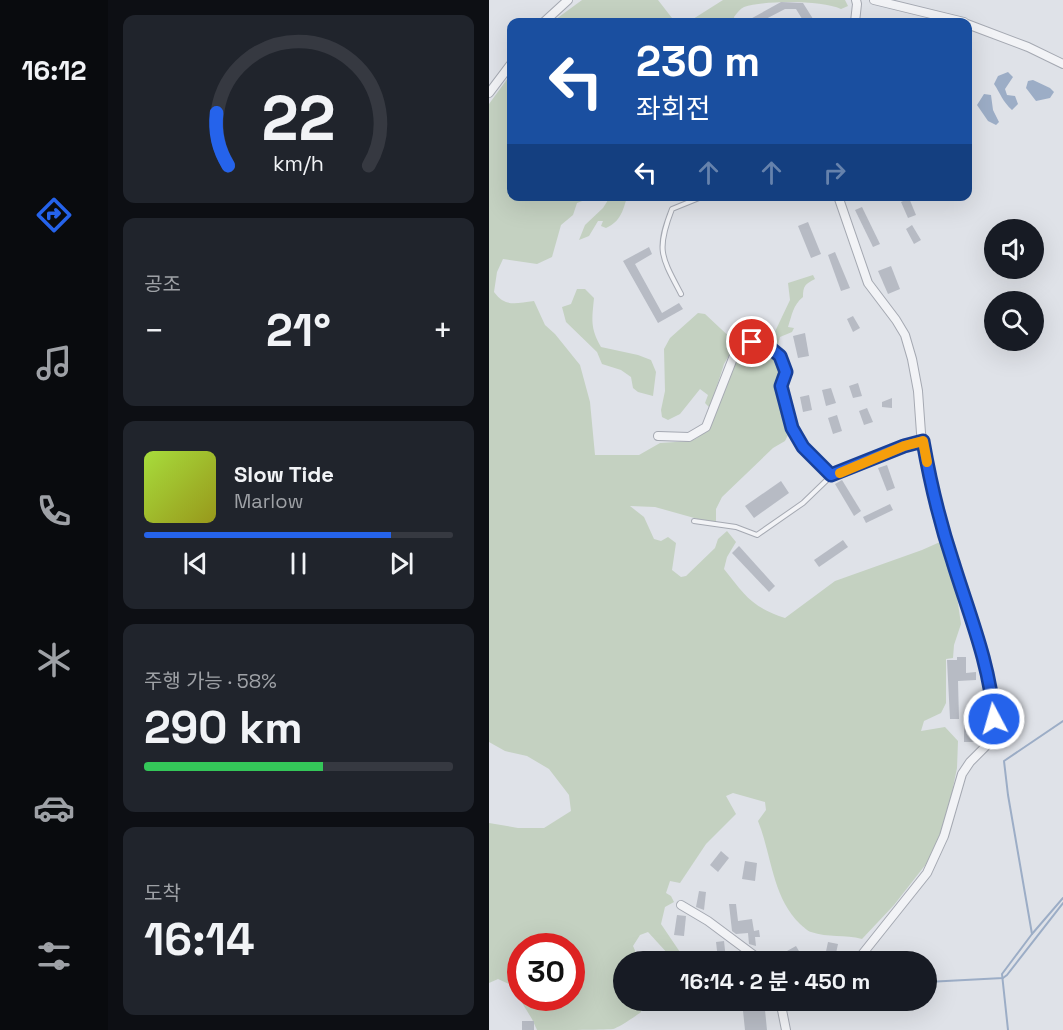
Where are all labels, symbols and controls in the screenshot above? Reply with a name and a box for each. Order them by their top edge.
text: 230 m [636,35,760,88]
icon: left [537,42,615,120]
text: 16:12 [21,53,87,88]
text: 22 [261,79,336,158]
text: 좌회전 [636,91,711,126]
text: km/h [273,150,324,177]
icon: left [629,156,662,189]
icon: ahead [692,156,725,189]
icon: ahead [755,156,788,189]
icon: right [818,156,851,189]
icon: directions [33,194,75,236]
map controls [984,219,1044,351]
button: sound [984,219,1044,279]
text: 공조 [144,271,181,297]
button: search [984,291,1044,351]
text: 21° [266,302,331,359]
text: − [144,310,164,352]
text: + [433,310,453,352]
pin [726,316,777,367]
icon: arrive [735,325,768,358]
icon: music [33,342,75,384]
text: Slow Tide [234,460,334,488]
text: Marlow [234,488,303,514]
icon: phone [33,490,75,532]
icon: previous [179,547,212,580]
icon: pause [282,547,315,580]
icon: next [385,547,418,580]
icon: climate [33,639,75,681]
text: 주행 가능 · 58% [144,668,277,694]
position arrow [962,687,1026,751]
text: 290 km [144,699,303,756]
icon: car [33,787,75,829]
text: 도착 [144,880,181,906]
text: 16:14 [144,911,255,968]
speed limit sign: 30 [507,933,585,1011]
icon: filters [33,935,75,977]
text: 16:14 · 2 분 · 450 m [680,967,870,995]

